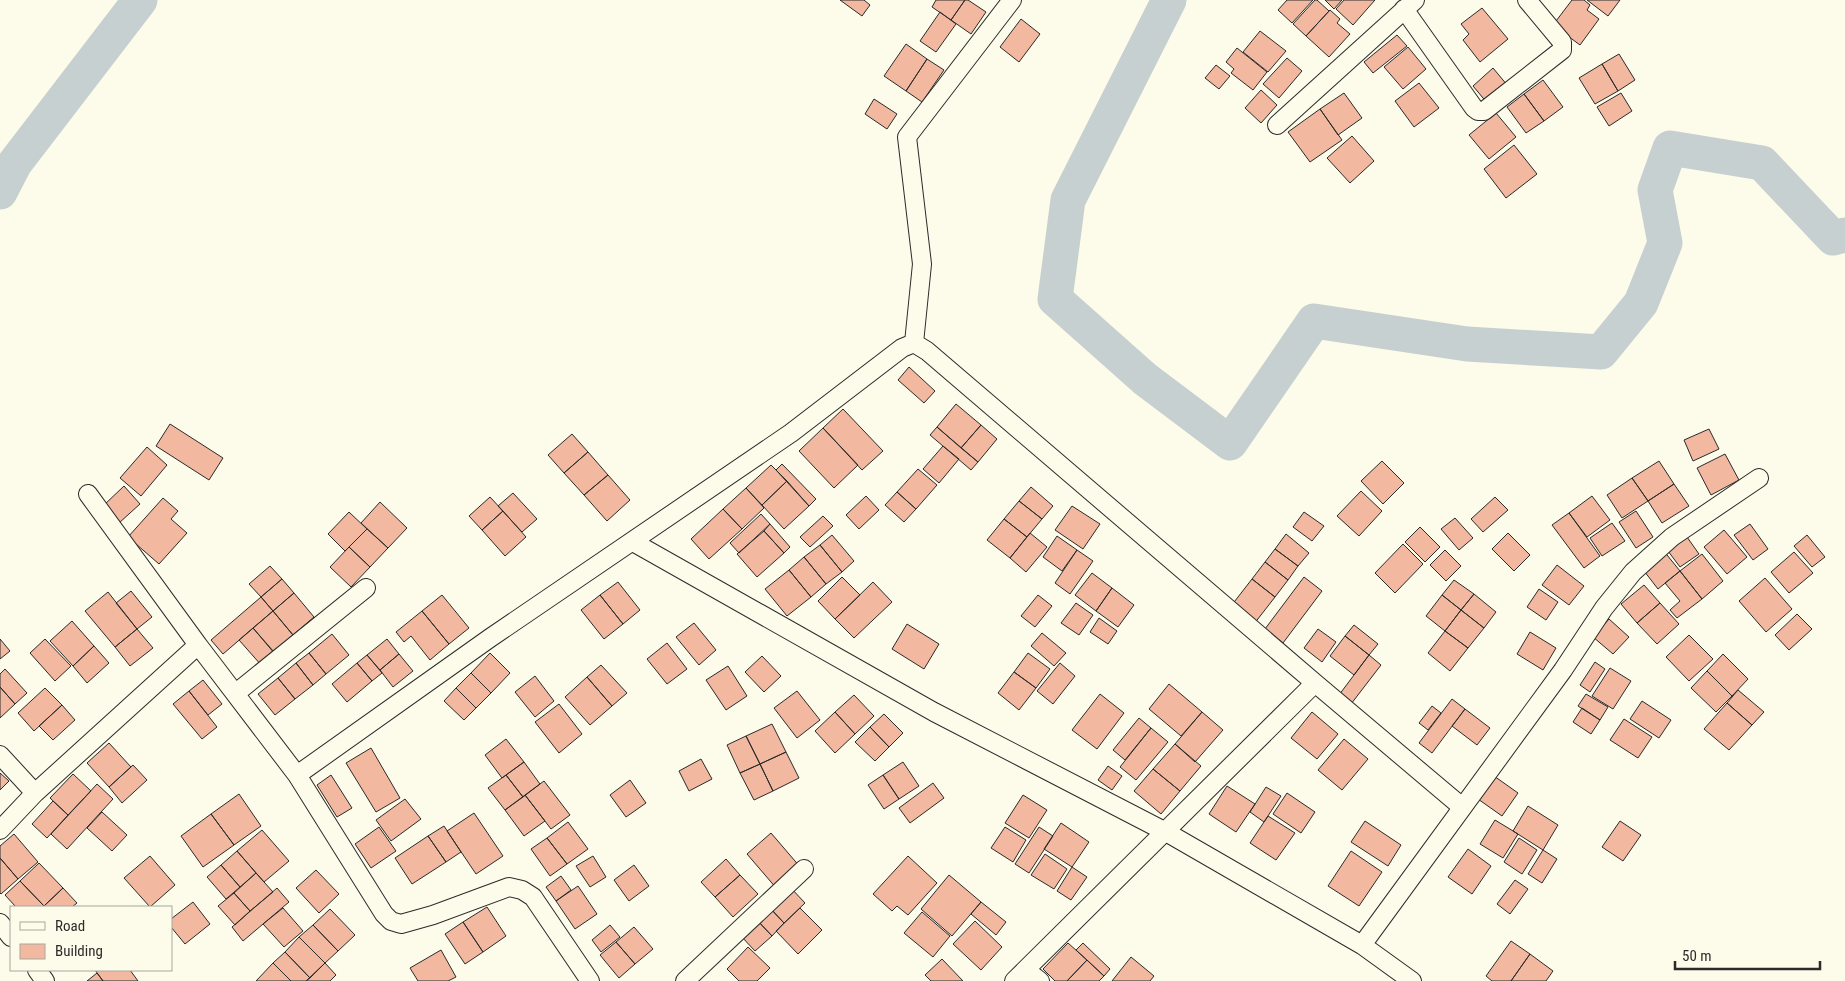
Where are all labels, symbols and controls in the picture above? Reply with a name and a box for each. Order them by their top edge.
legend [10,906,172,971]
text: Road [55,917,85,935]
scale bar [1675,938,1820,970]
text: Building [55,942,103,960]
text: 50 m [1682,947,1712,965]

